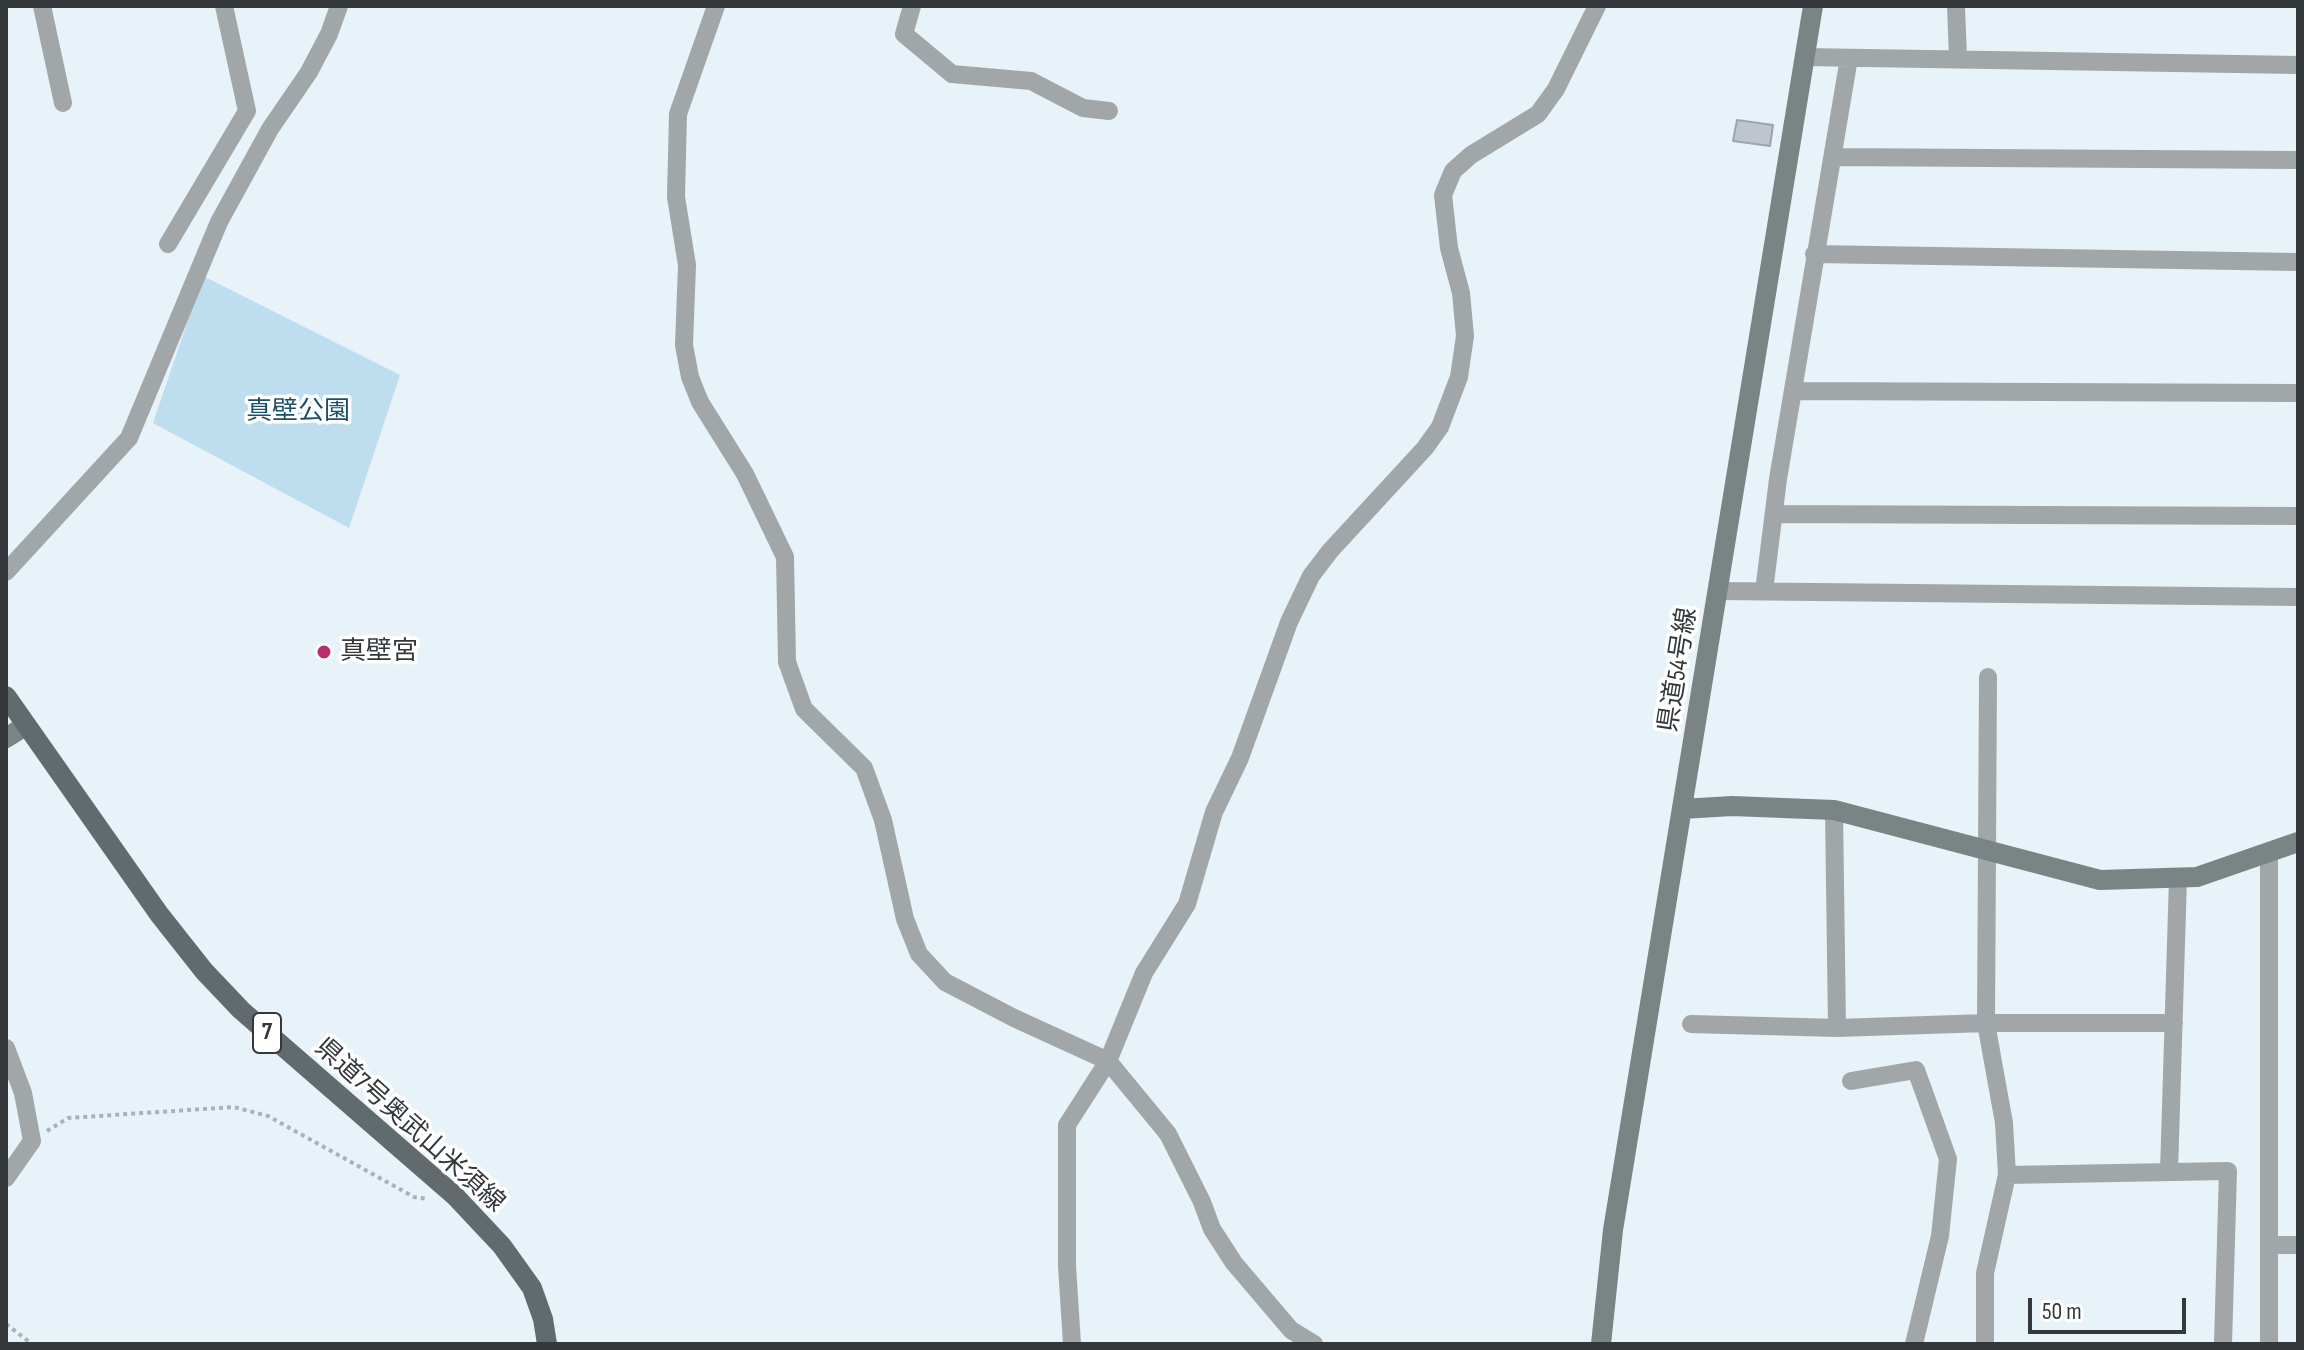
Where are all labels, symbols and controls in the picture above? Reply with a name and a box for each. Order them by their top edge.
park label: 真壁公園 [246,396,350,428]
street label: 県道54号線 [1654,606,1704,734]
place label: 真壁宮 [340,636,418,668]
marker: 真壁宮 [315,643,333,661]
road number: 7 [253,1013,281,1053]
street label: 県道7号奥武山米須線 [308,1033,510,1219]
scale bar [2032,1282,2190,1332]
text: 50 m [2042,1297,2082,1326]

